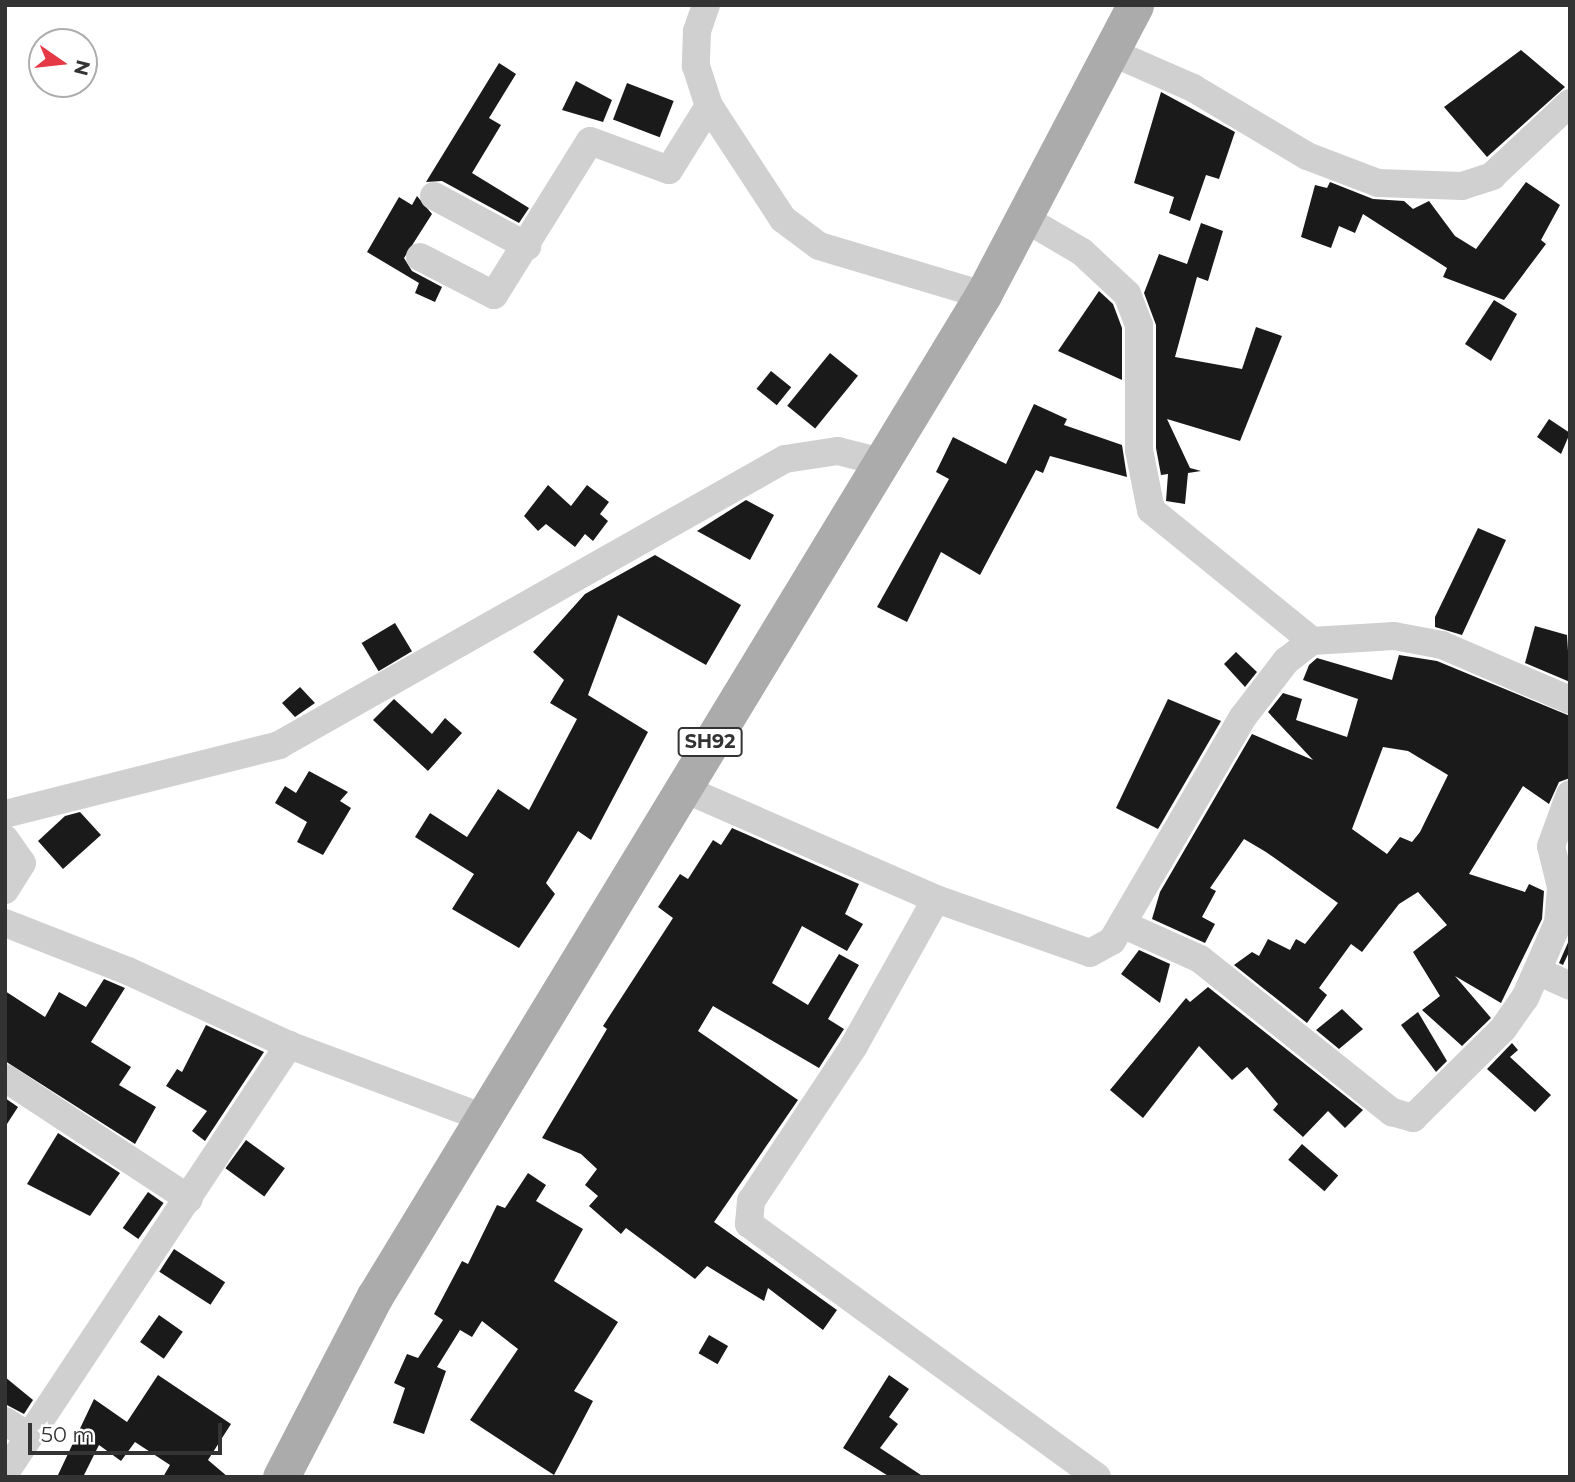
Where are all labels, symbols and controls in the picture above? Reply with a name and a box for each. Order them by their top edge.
north arrow [28,28,98,98]
text: N [69,57,95,78]
road number: SH92 [677,726,743,758]
scale bar [32,1408,226,1452]
text: 50 m [41,1422,95,1447]

